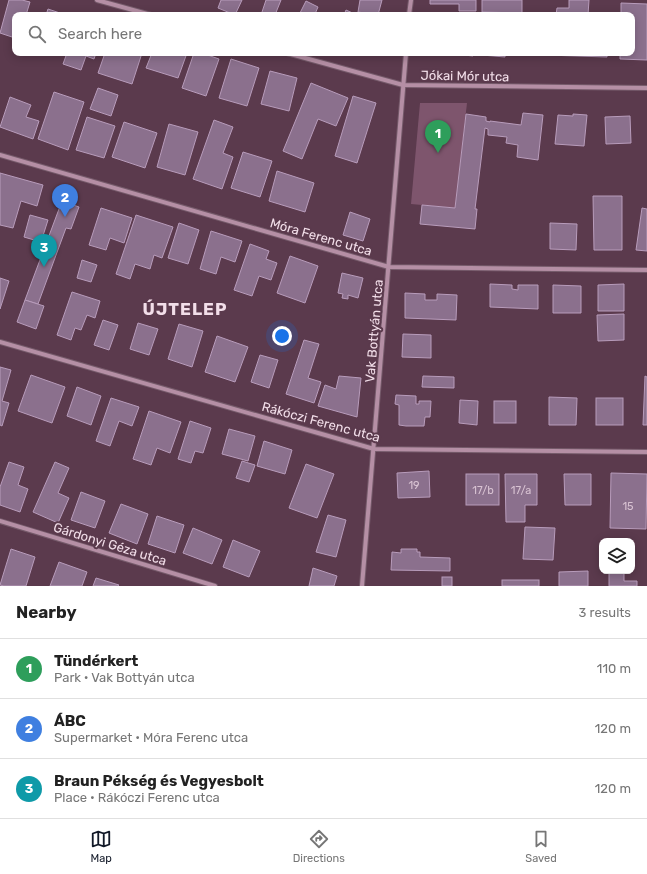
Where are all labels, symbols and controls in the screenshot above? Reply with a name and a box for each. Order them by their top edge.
search box [12,12,635,56]
icon: search [26,23,48,45]
text: Search here [58,25,142,43]
street label: Jókai Mór utca [421,68,509,84]
pin: 1 [425,120,451,153]
pin: 2 [52,184,78,217]
street label: Móra Ferenc utca [268,215,374,259]
pin: 3 [31,234,57,267]
street label: Vak Bottyán utca [362,279,386,383]
district label: ÚJTELEP [143,299,227,319]
your location [272,326,292,346]
street label: Rákóczi Ferenc utca [260,399,382,445]
house number: 19 [408,479,420,492]
house number: 17/b [472,484,494,497]
house number: 17/a [511,484,531,497]
house number: 15 [622,500,634,513]
street label: Gárdonyi Géza utca [52,520,168,568]
map controls [599,538,635,574]
button: layers [599,538,635,574]
text: Nearby [16,602,77,622]
text: 3 results [579,605,631,620]
text: Tündérkert [54,652,138,670]
text: 1 [26,661,32,676]
text: 110 m [597,661,631,676]
text: Park · Vak Bottyán utca [54,670,195,685]
text: ÁBC [54,712,86,730]
text: 2 [25,721,33,736]
text: 120 m [595,721,631,736]
text: Supermarket · Móra Ferenc utca [54,730,248,745]
text: Braun Pékség és Vegyesbolt [54,772,264,790]
text: 3 [25,781,33,796]
text: 120 m [595,781,631,796]
text: Place · Rákóczi Ferenc utca [54,790,220,805]
tab: Map [90,828,112,865]
tab: Directions [293,828,345,865]
tab: Saved [525,828,557,865]

